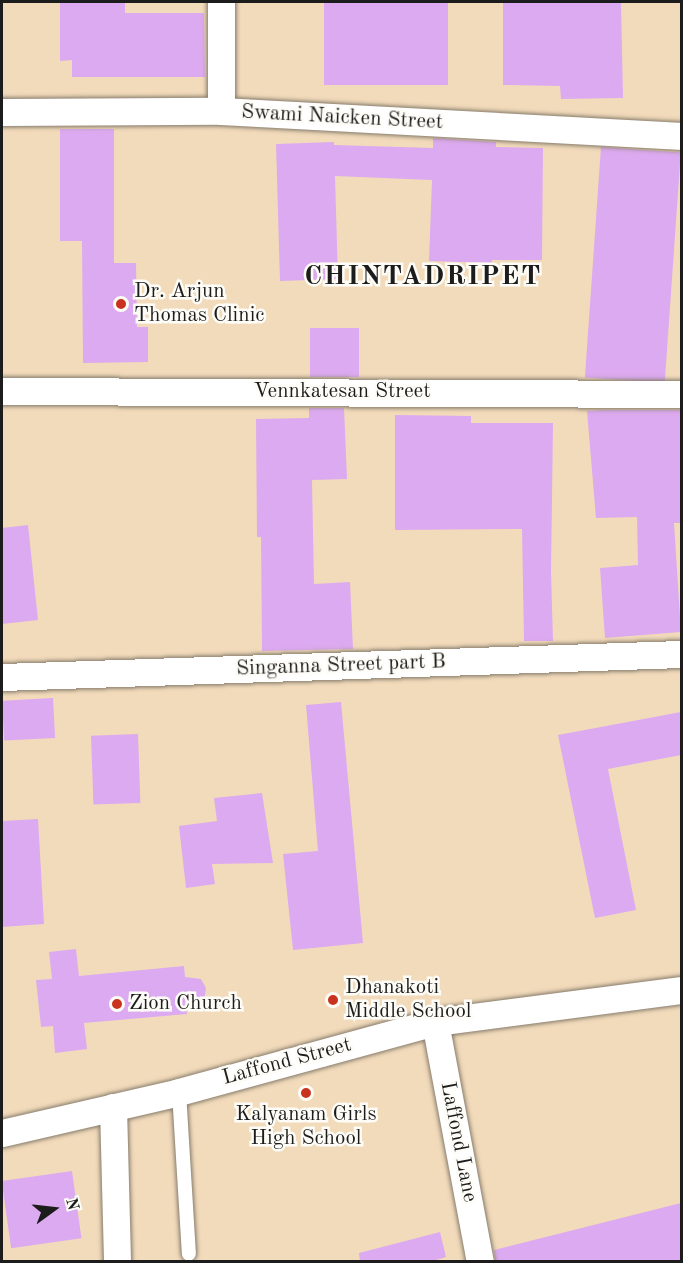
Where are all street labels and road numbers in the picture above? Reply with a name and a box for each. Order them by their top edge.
street label: Swami Naicken Street [240,100,444,136]
street label: Vennkatesan Street [253,379,431,405]
street label: Singanna Street part B [236,650,446,682]
street label: Laffond Street [220,1033,354,1091]
street label: Laffond Lane [434,1080,482,1204]

